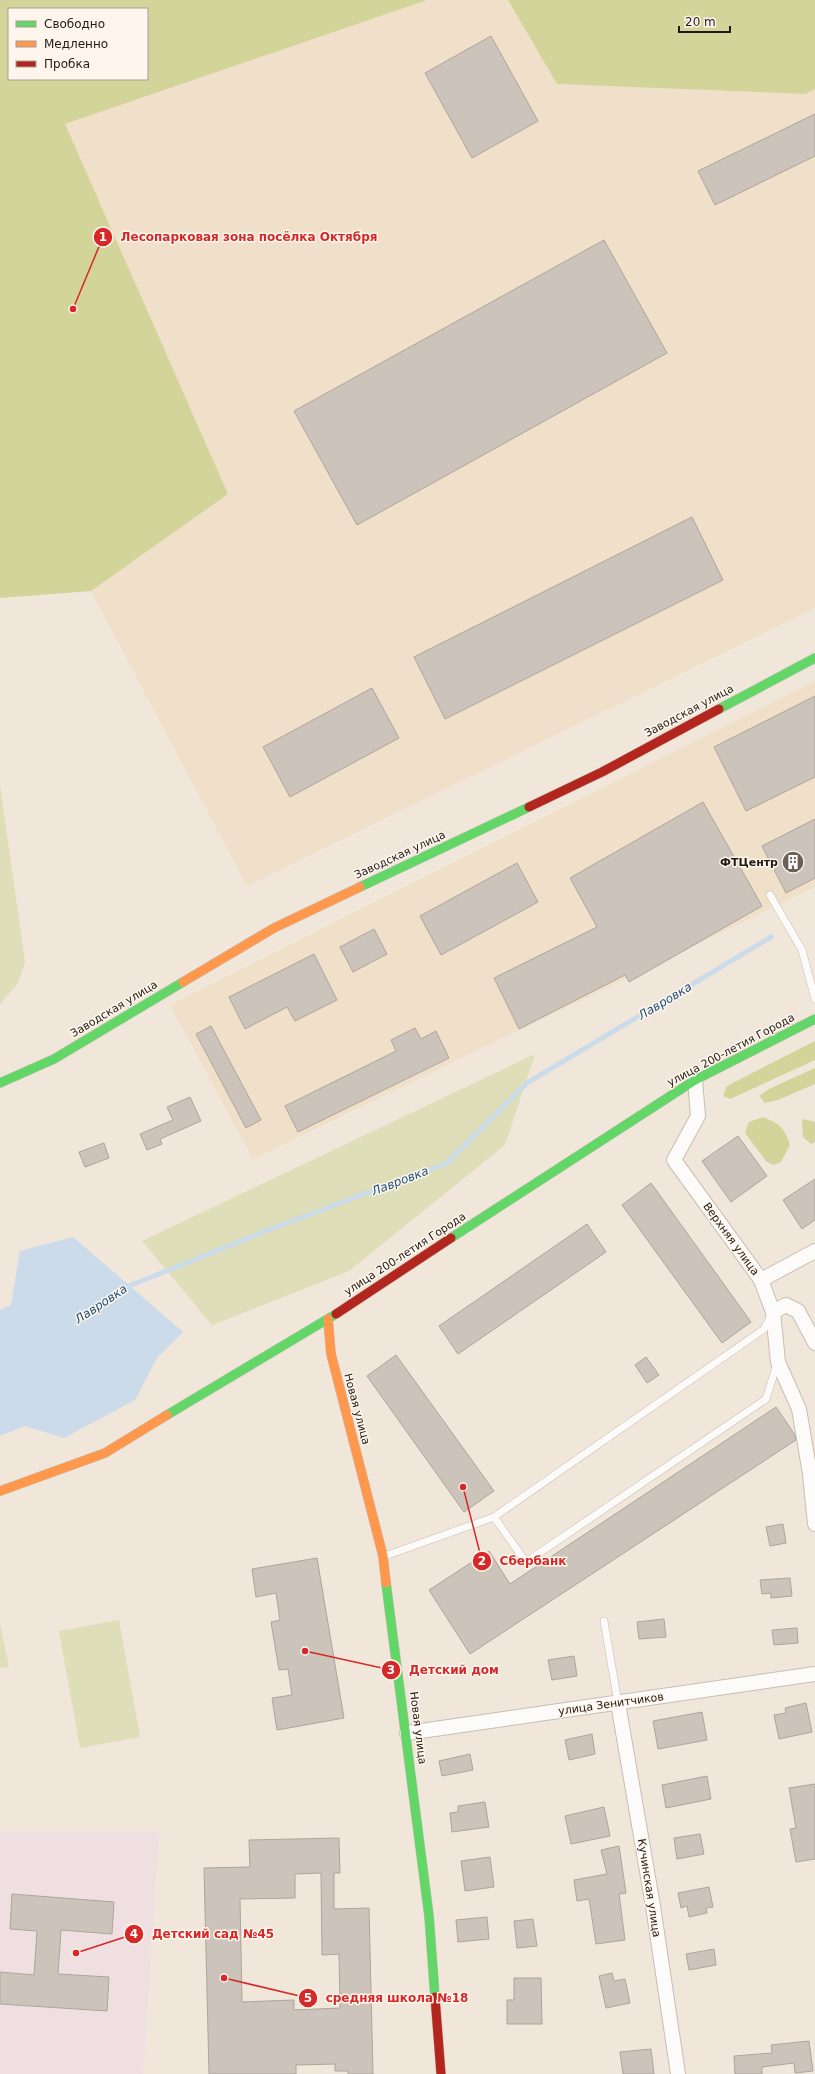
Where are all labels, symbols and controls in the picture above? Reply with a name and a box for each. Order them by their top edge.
legend [8,8,148,80]
scale bar [679,8,730,34]
text: 20 m [685,15,716,29]
text: Свободно [44,17,105,31]
text: Медленно [44,37,108,51]
text: Пробка [44,57,90,71]
callout: Лесопарковая зона посёлка Октября [93,225,386,249]
text: 1 [99,230,107,244]
text: Лесопарковая зона посёлка Октября [121,230,377,244]
street label: Заводская улица [642,682,736,740]
street label: Заводская улица [352,828,448,882]
building icon: ФТЦентр [780,849,806,875]
place label: ФТЦентр [720,856,778,869]
street label: Заводская улица [68,978,160,1040]
water label: Лавровка [635,980,694,1023]
street label: улица 200-летия Города [665,1011,797,1089]
water label: Лавровка [369,1164,431,1199]
street label: Верхняя улица [700,1200,762,1278]
street label: улица 200-летия Города [342,1210,468,1298]
water label: Лавровка [71,1281,130,1327]
street label: Новая улица [341,1372,373,1446]
callout: Сбербанк [472,1549,575,1573]
text: 2 [478,1554,486,1568]
text: Сбербанк [500,1554,566,1568]
callout: Детский дом [381,1658,507,1682]
text: 3 [387,1663,395,1677]
text: Детский дом [409,1663,499,1677]
street label: улица Зенитчиков [557,1690,665,1718]
street label: Новая улица [407,1691,429,1765]
street label: Кучинская улица [635,1838,663,1938]
callout: Детский сад №45 [124,1922,282,1946]
text: 4 [130,1927,138,1941]
text: Детский сад №45 [152,1927,274,1941]
callout: средняя школа №18 [298,1986,477,2010]
text: 5 [304,1991,312,2005]
text: средняя школа №18 [326,1991,468,2005]

